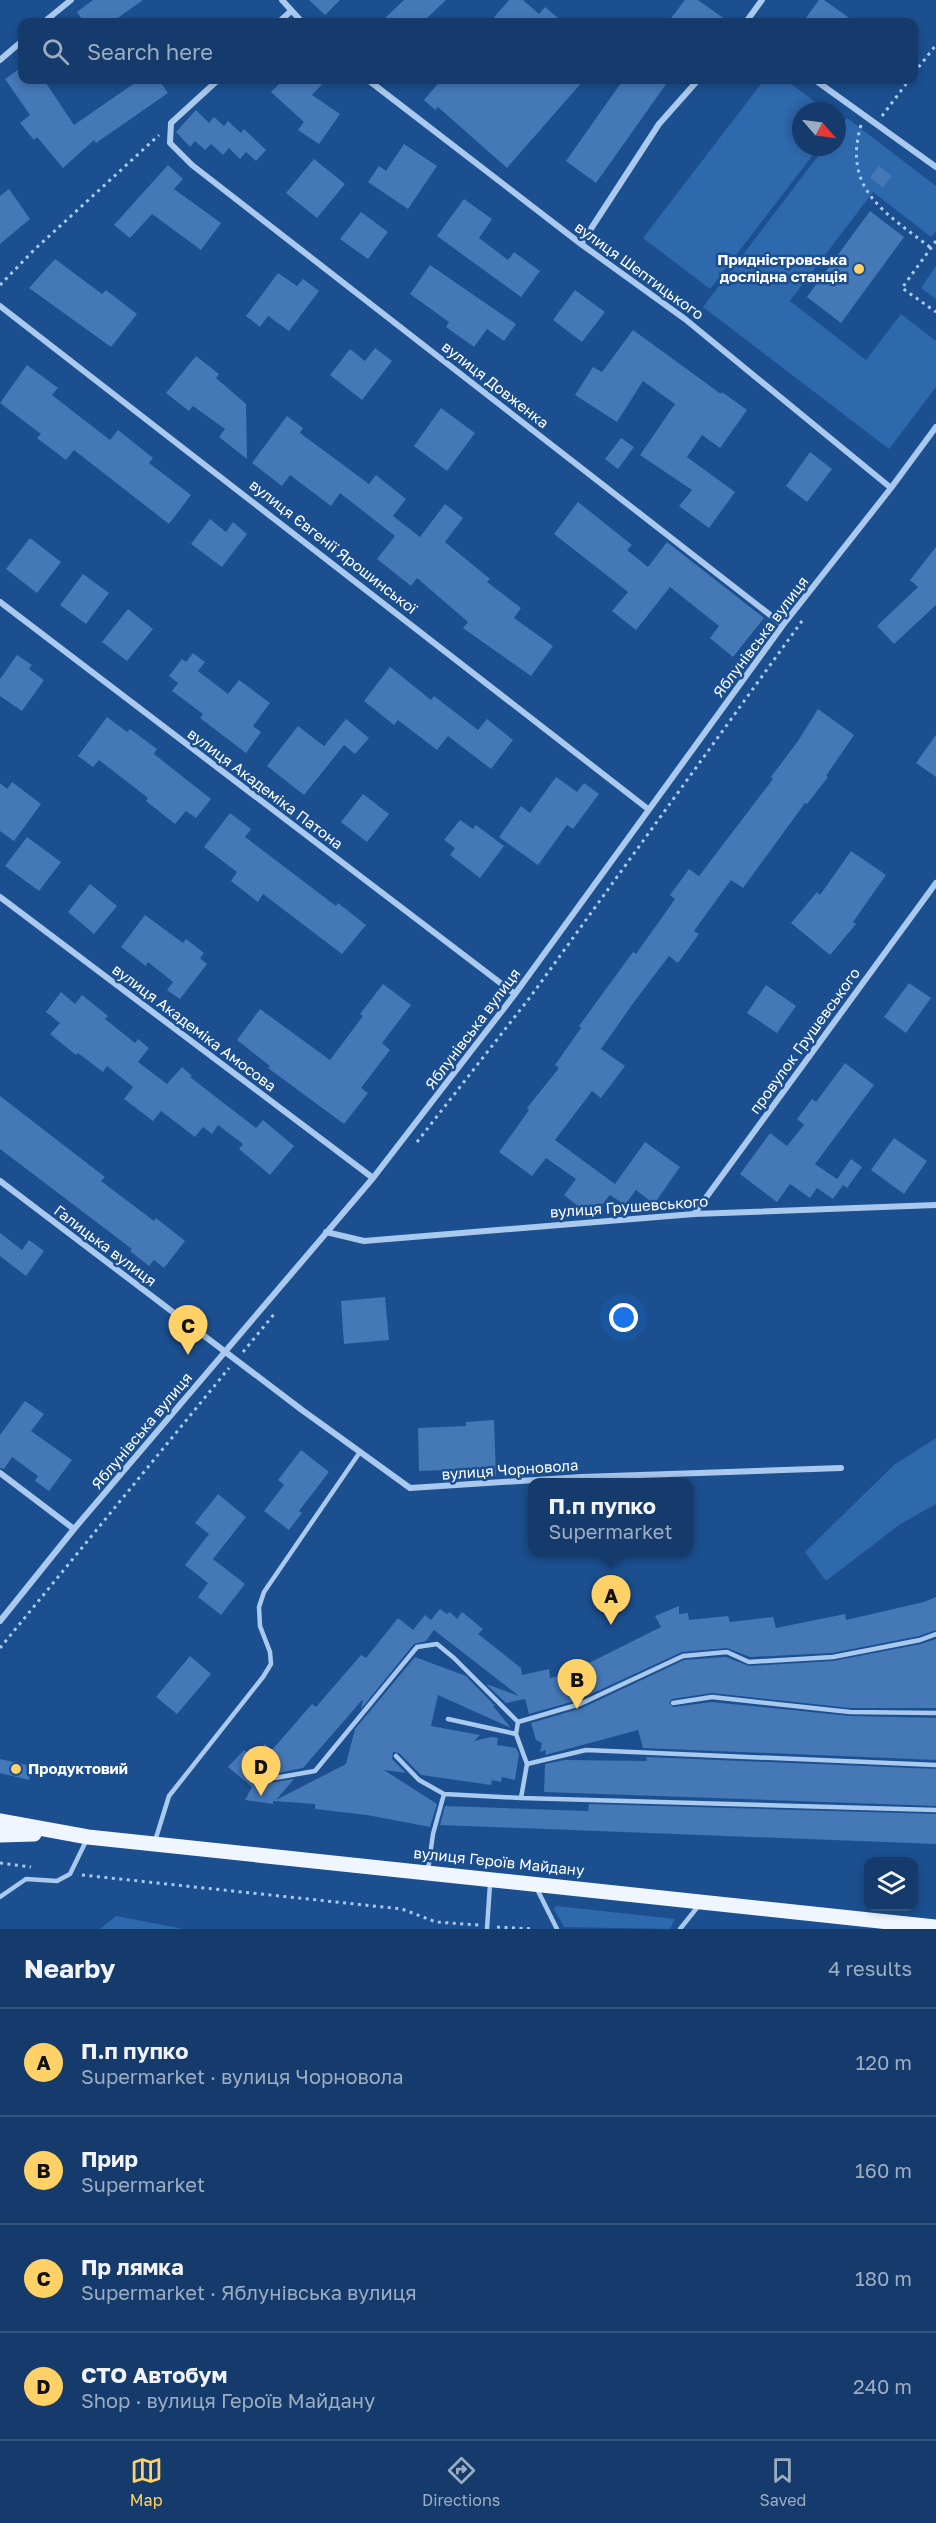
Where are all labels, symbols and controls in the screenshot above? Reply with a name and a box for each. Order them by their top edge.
search box [18,18,918,84]
icon: search [39,35,72,68]
text: Search here [87,38,213,65]
north arrow [792,102,846,156]
street label: вулиця Шептицького [572,217,708,323]
place label: Придністровська дослідна станція [717,250,847,285]
marker: Придністровська дослідна станція [852,262,866,276]
street label: вулиця Довженка [439,337,553,432]
street label: вулиця Євгенії Ярошинської [246,475,422,618]
street label: Яблунівська вулиця [709,572,812,700]
street label: вулиця Академіка Патона [184,724,347,852]
street label: вулиця Академіка Амосова [109,960,280,1095]
street label: Яблунівська вулиця [421,964,524,1092]
street label: провулок Грушевського [745,964,863,1117]
street label: вулиця Грушевського [549,1191,709,1221]
street label: Галицька вулиця [51,1201,160,1290]
your location [609,1303,638,1332]
pin: C [168,1306,207,1355]
street label: Яблунівська вулиця [87,1368,195,1492]
street label: вулиця Чорновола [441,1455,579,1483]
popup [528,1478,693,1556]
text: П.п пупко [549,1492,656,1519]
text: Supermarket [549,1519,672,1543]
pin: A [592,1576,630,1625]
pin: B [558,1660,596,1709]
pin: D [242,1746,280,1796]
place label: Продуктовий [28,1759,128,1777]
marker: Продуктовий [9,1762,23,1776]
street label: вулиця Героїв Майдану [413,1843,586,1879]
map controls [864,1857,918,1911]
button: layers [864,1857,918,1911]
text: Nearby [24,1953,115,1984]
text: 4 results [828,1956,912,1980]
text: П.п пупко [81,2037,188,2064]
text: A [36,2050,51,2074]
text: 120 m [856,2050,912,2074]
text: Supermarket · вулиця Чорновола [81,2064,404,2088]
text: Прир [81,2145,138,2172]
text: B [36,2158,51,2182]
text: 160 m [855,2158,912,2182]
text: Supermarket [81,2172,205,2196]
text: Пр лямка [81,2253,184,2280]
text: C [36,2266,51,2290]
text: 180 m [855,2266,912,2290]
text: Supermarket · Яблунівська вулиця [81,2280,417,2304]
text: СТО Автобум [81,2361,227,2388]
text: D [36,2374,51,2398]
text: 240 m [853,2374,912,2398]
text: Shop · вулиця Героїв Майдану [81,2388,375,2412]
tab: Map [130,2454,163,2510]
tab: Directions [422,2454,500,2510]
tab: Saved [760,2454,806,2510]

